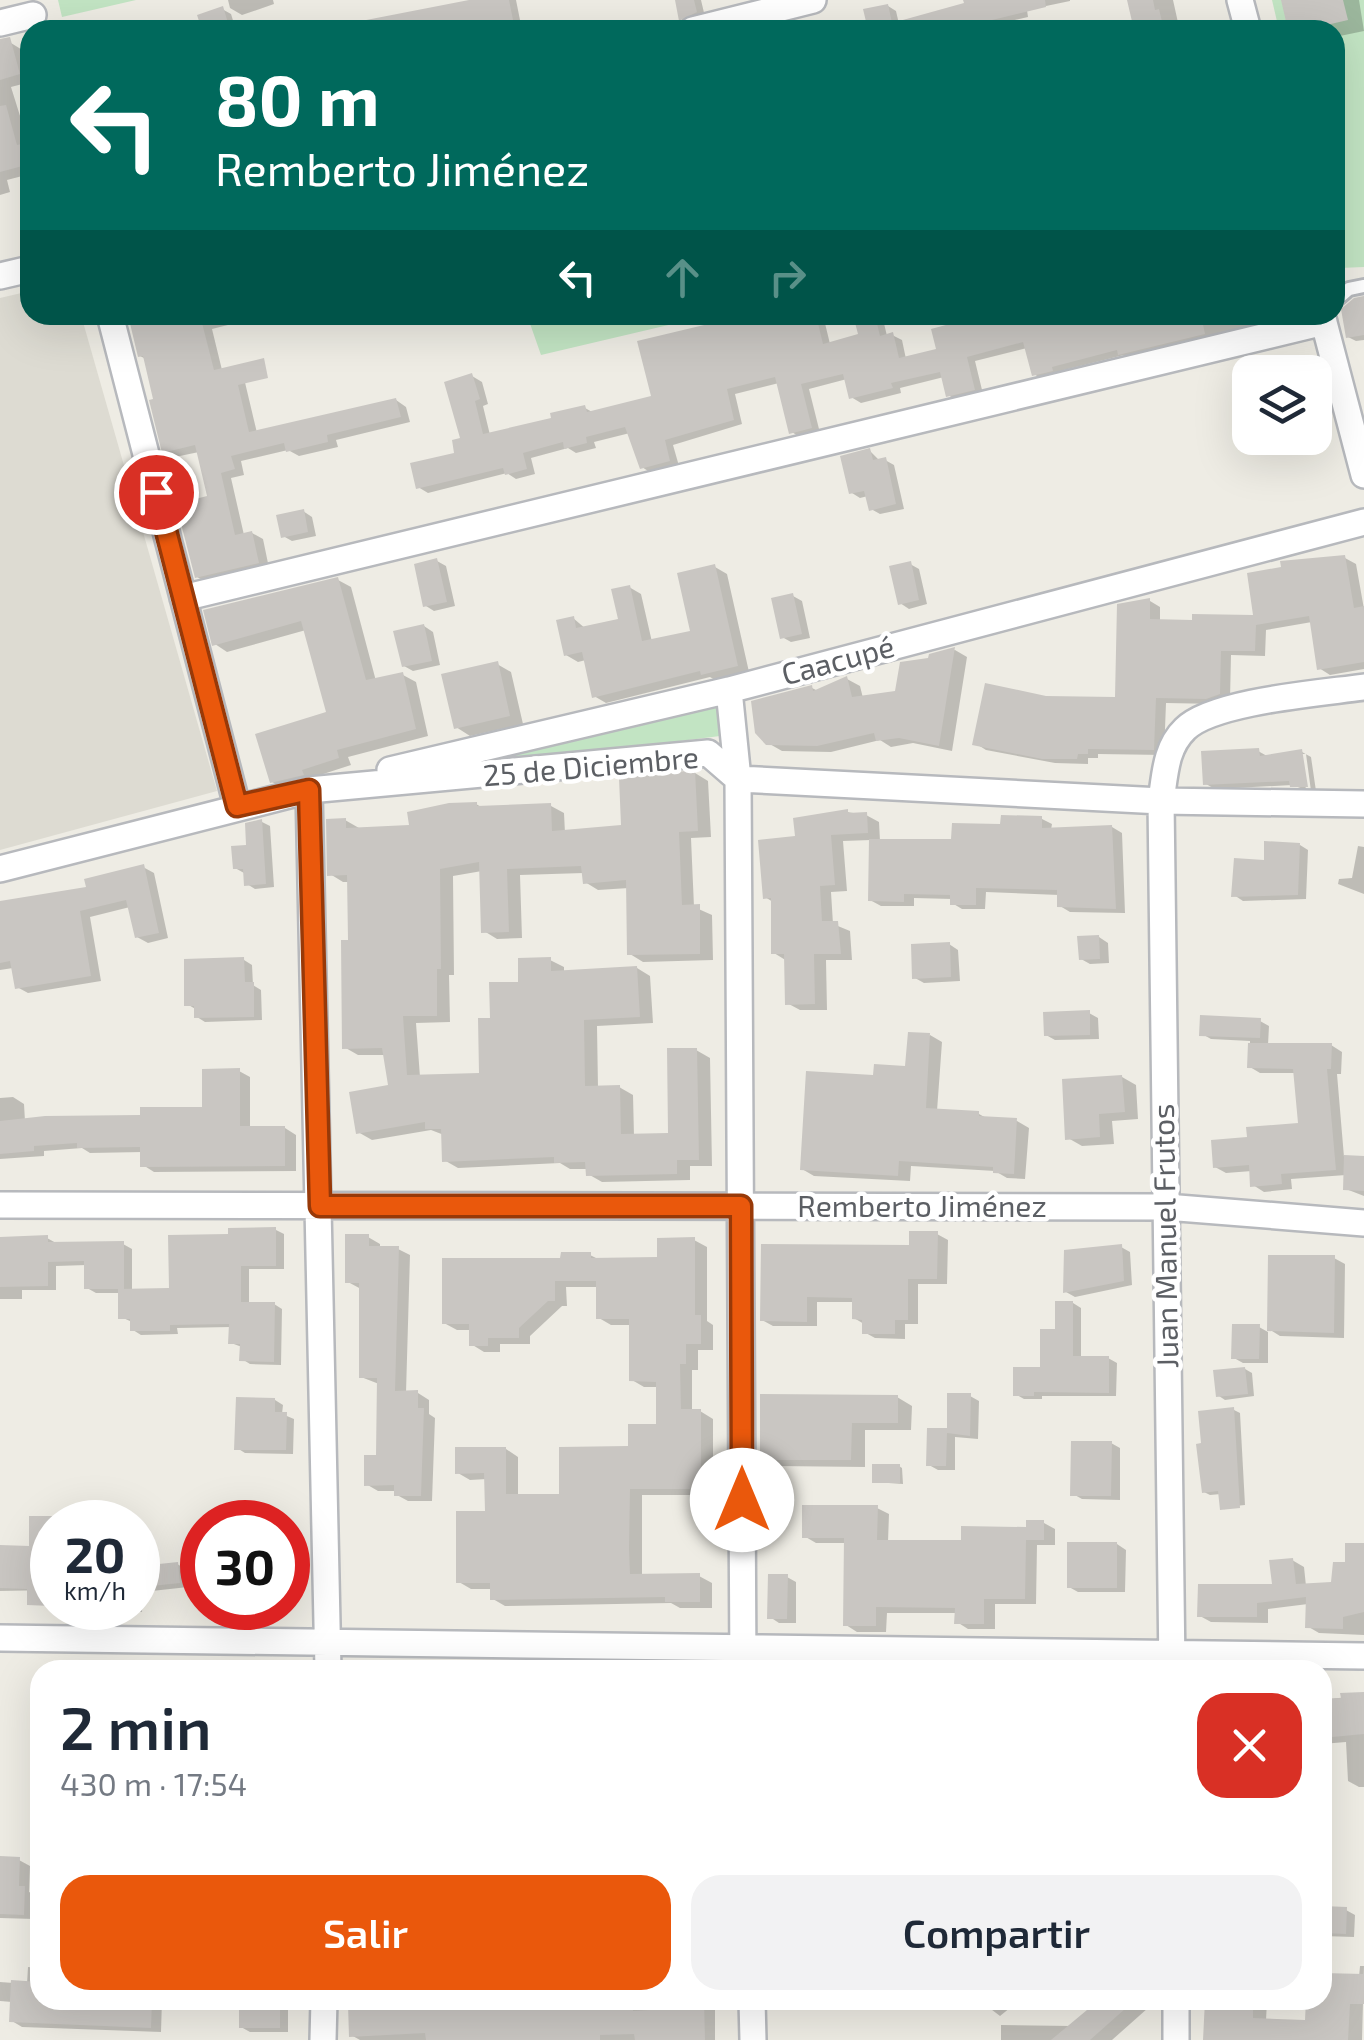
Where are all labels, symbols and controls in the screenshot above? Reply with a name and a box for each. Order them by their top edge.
text: 80 m [215,56,380,140]
icon: left [50,60,180,190]
text: Remberto Jiménez [215,141,589,195]
icon: left [550,250,605,305]
icon: ahead [655,250,710,305]
icon: right [760,250,815,305]
map controls [1232,355,1332,455]
button: layers [1232,355,1332,455]
pin [114,450,199,535]
icon: arrive [129,465,184,520]
street label: Caacupé [777,627,898,691]
street label: 25 de Diciembre [481,738,700,792]
street label: Juan Manuel Frutos [1144,1103,1184,1369]
street label: Remberto Jiménez [797,1187,1047,1223]
position arrow [690,1448,794,1552]
speed limit sign: 30 [180,1500,310,1630]
text: 20 [65,1523,125,1583]
text: km/h [64,1575,126,1605]
text: 2 min [60,1690,212,1762]
button: close [1197,1693,1302,1798]
text: 430 m · 17:54 [60,1764,247,1802]
button: Salir [60,1875,671,1990]
button: Compartir [691,1875,1302,1990]

